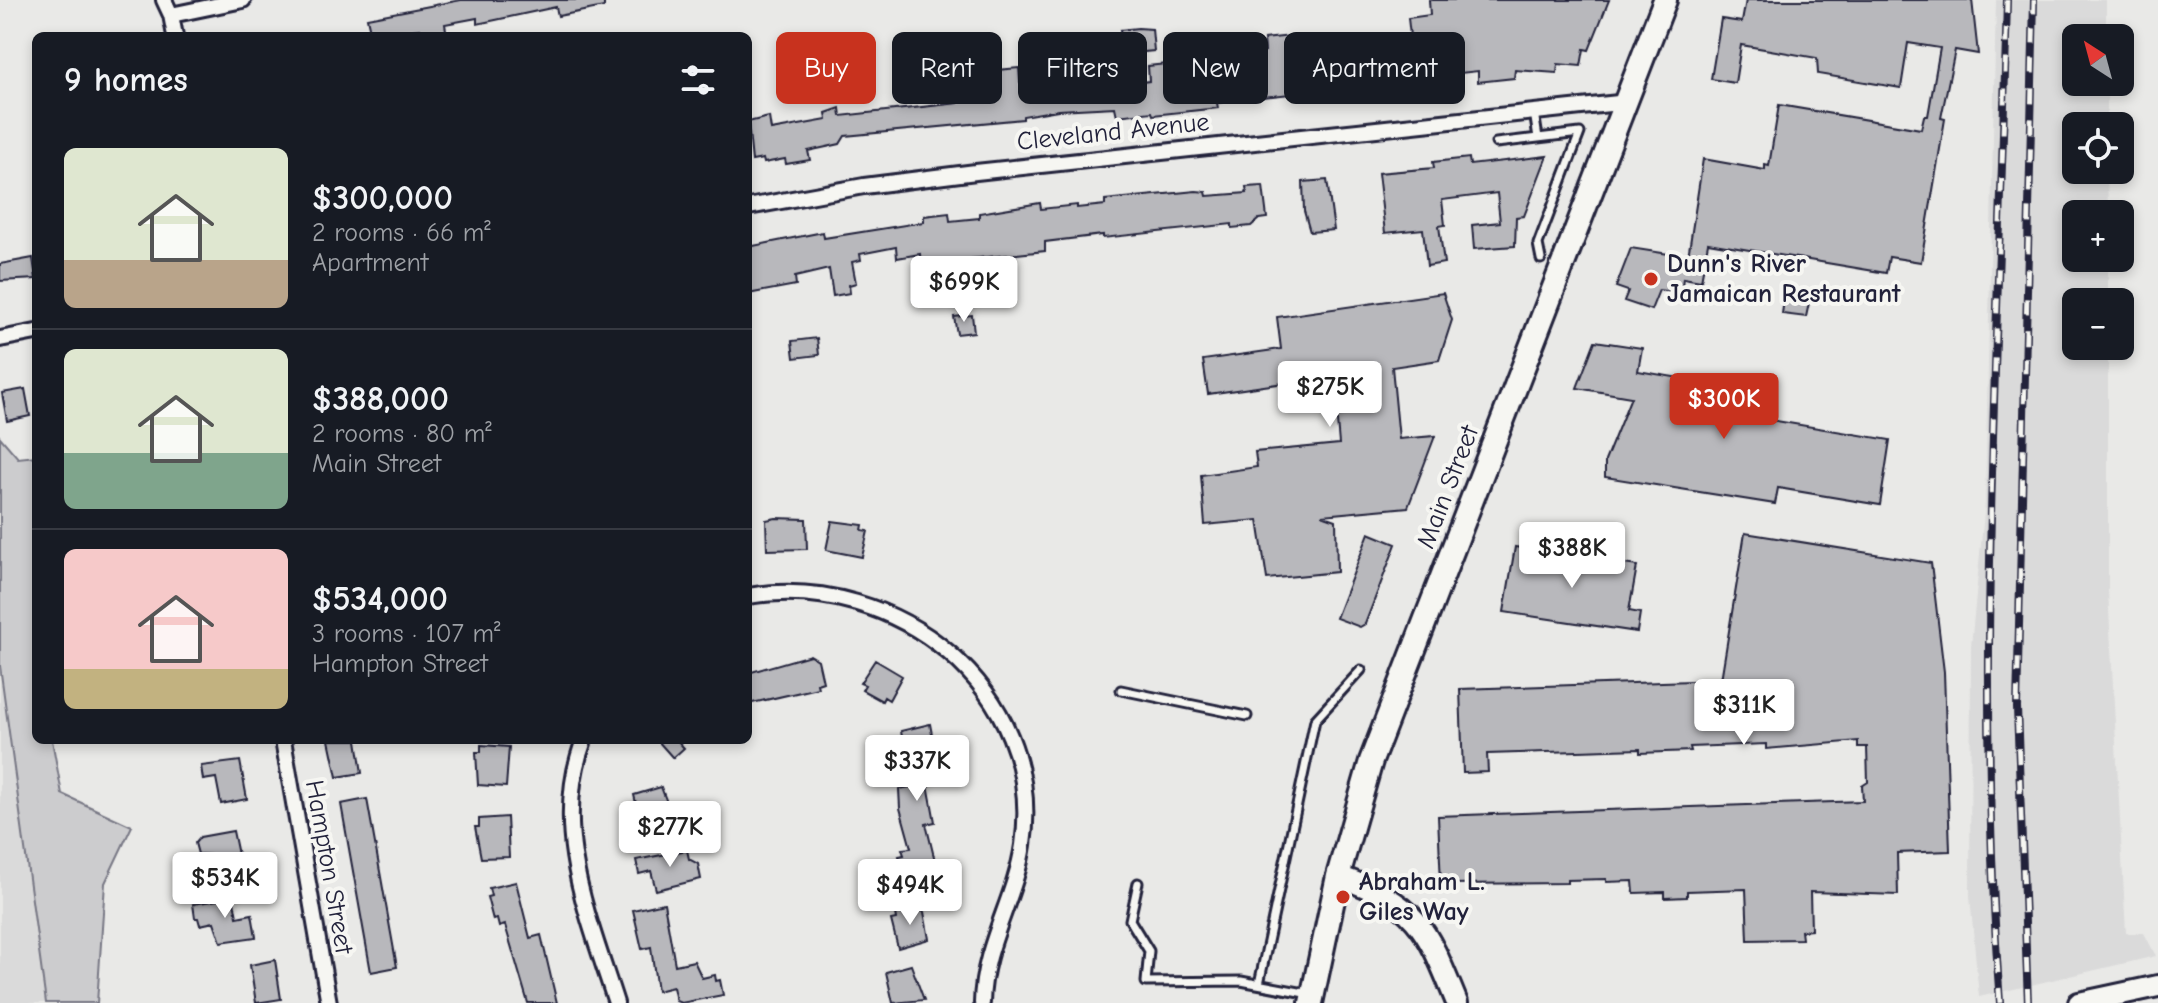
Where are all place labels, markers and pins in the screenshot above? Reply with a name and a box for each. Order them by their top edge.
place label: Dunn's River Jamaican Restaurant [1667,249,1901,309]
pin: $699K [908,256,1020,324]
marker: Dunn's River Jamaican Restaurant [1642,270,1660,288]
pin: $275K [1274,361,1386,429]
pin: $300K [1668,373,1780,441]
pin: $388K [1516,522,1628,590]
pin: $311K [1688,679,1800,747]
pin: $337K [861,735,973,803]
pin: $277K [614,801,726,869]
pin: $534K [169,852,281,920]
pin: $494K [854,859,966,927]
place label: Abraham L. Giles Way [1359,867,1485,927]
marker: Abraham L. Giles Way [1334,888,1352,906]

